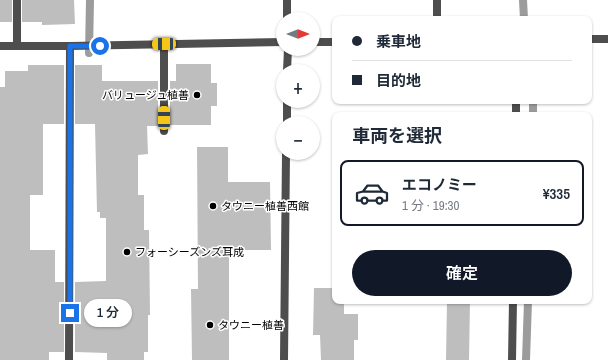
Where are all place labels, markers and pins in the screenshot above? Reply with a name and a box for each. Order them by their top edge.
place label: バリュージュ植善 [102,88,189,102]
marker: バリュージュ植善 [192,90,202,100]
place label: タウニー植善西館 [221,199,309,213]
marker: タウニー植善西館 [208,201,218,211]
place label: フォーシーズンズ耳成 [135,245,244,259]
marker: フォーシーズンズ耳成 [122,247,132,257]
place label: タウニー植善 [218,318,284,332]
marker: タウニー植善 [205,320,215,330]

